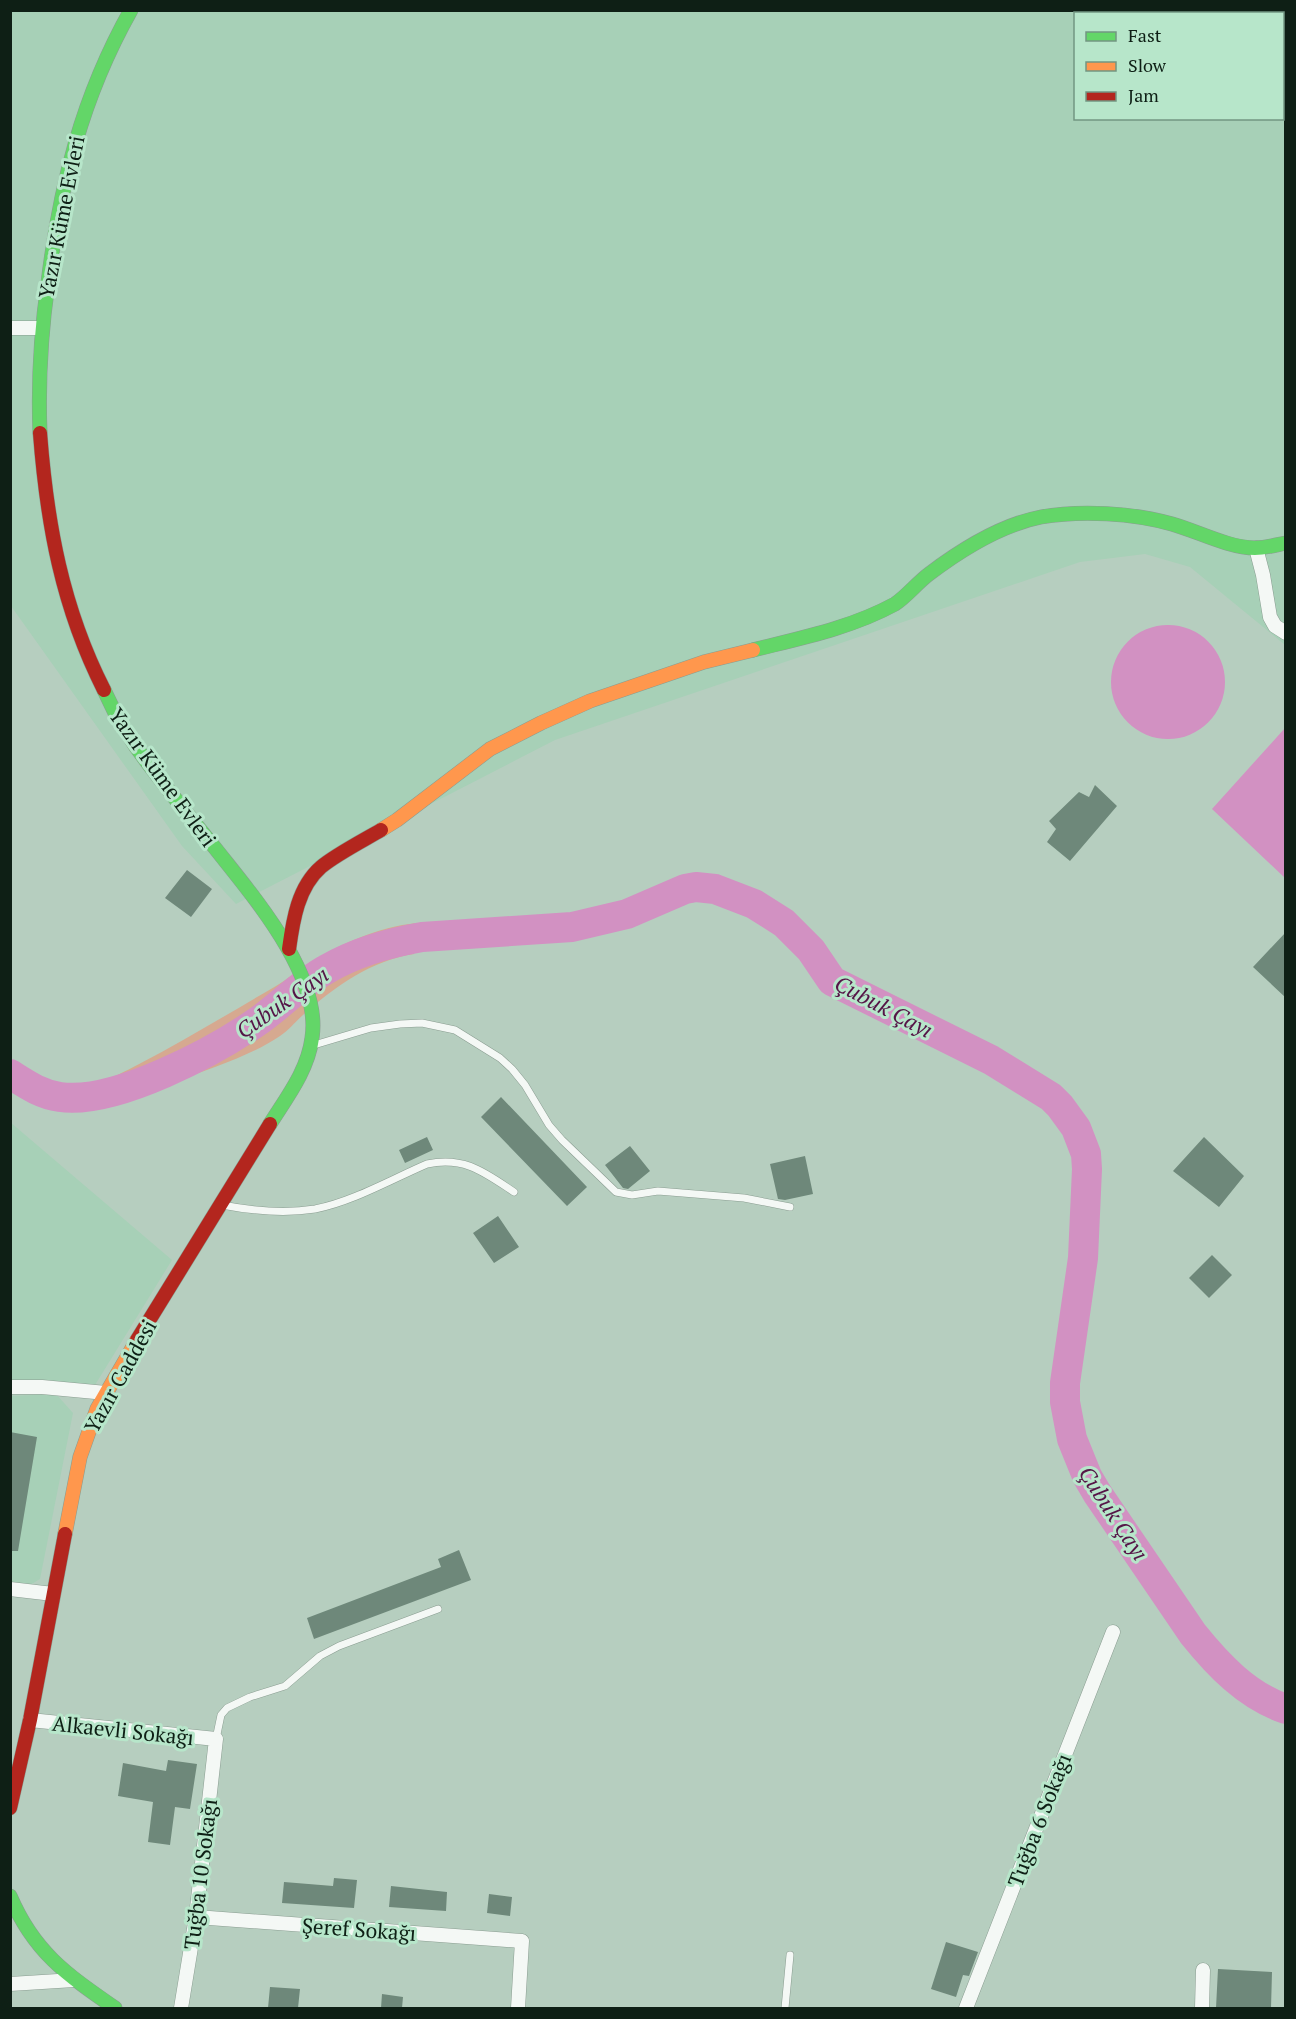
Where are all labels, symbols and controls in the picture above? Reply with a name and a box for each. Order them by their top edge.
legend [1074,12,1284,120]
text: Fast [1128,23,1162,47]
text: Slow [1128,53,1167,77]
text: Jam [1128,83,1159,107]
street label: Yazır Küme Evleri [31,133,91,301]
street label: Yazır Küme Evleri [103,702,223,852]
water label: Çubuk Çayı [230,959,334,1045]
water label: Çubuk Çayı [830,968,938,1044]
street label: Yazır Caddesi [77,1314,163,1438]
water label: Çubuk Çayı [1073,1460,1155,1566]
street label: Alkaevli Sokağı [51,1709,195,1751]
street label: Tuğba 6 Sokağı [1001,1749,1077,1891]
street label: Tuğba 10 Sokağı [177,1797,223,1951]
street label: Şeref Sokağı [301,1911,417,1947]

